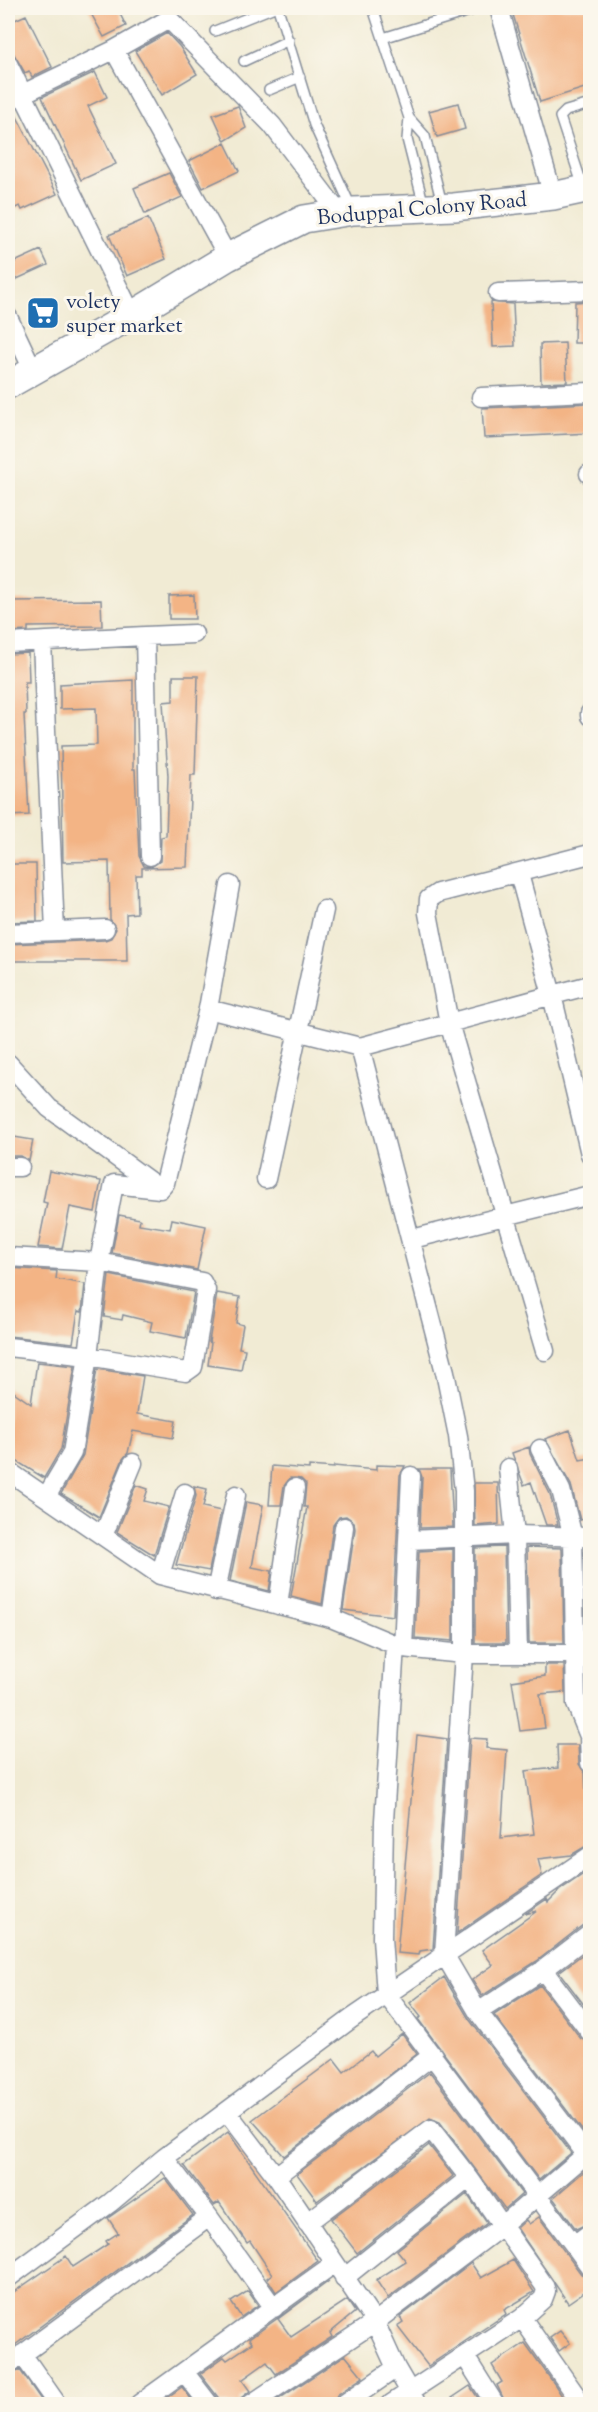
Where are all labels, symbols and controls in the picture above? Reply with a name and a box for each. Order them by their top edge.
street label: Boduppal Colony Road [316,186,528,234]
place label: volety super market [66,288,183,342]
supermarket icon: volety super market [25,295,61,331]

